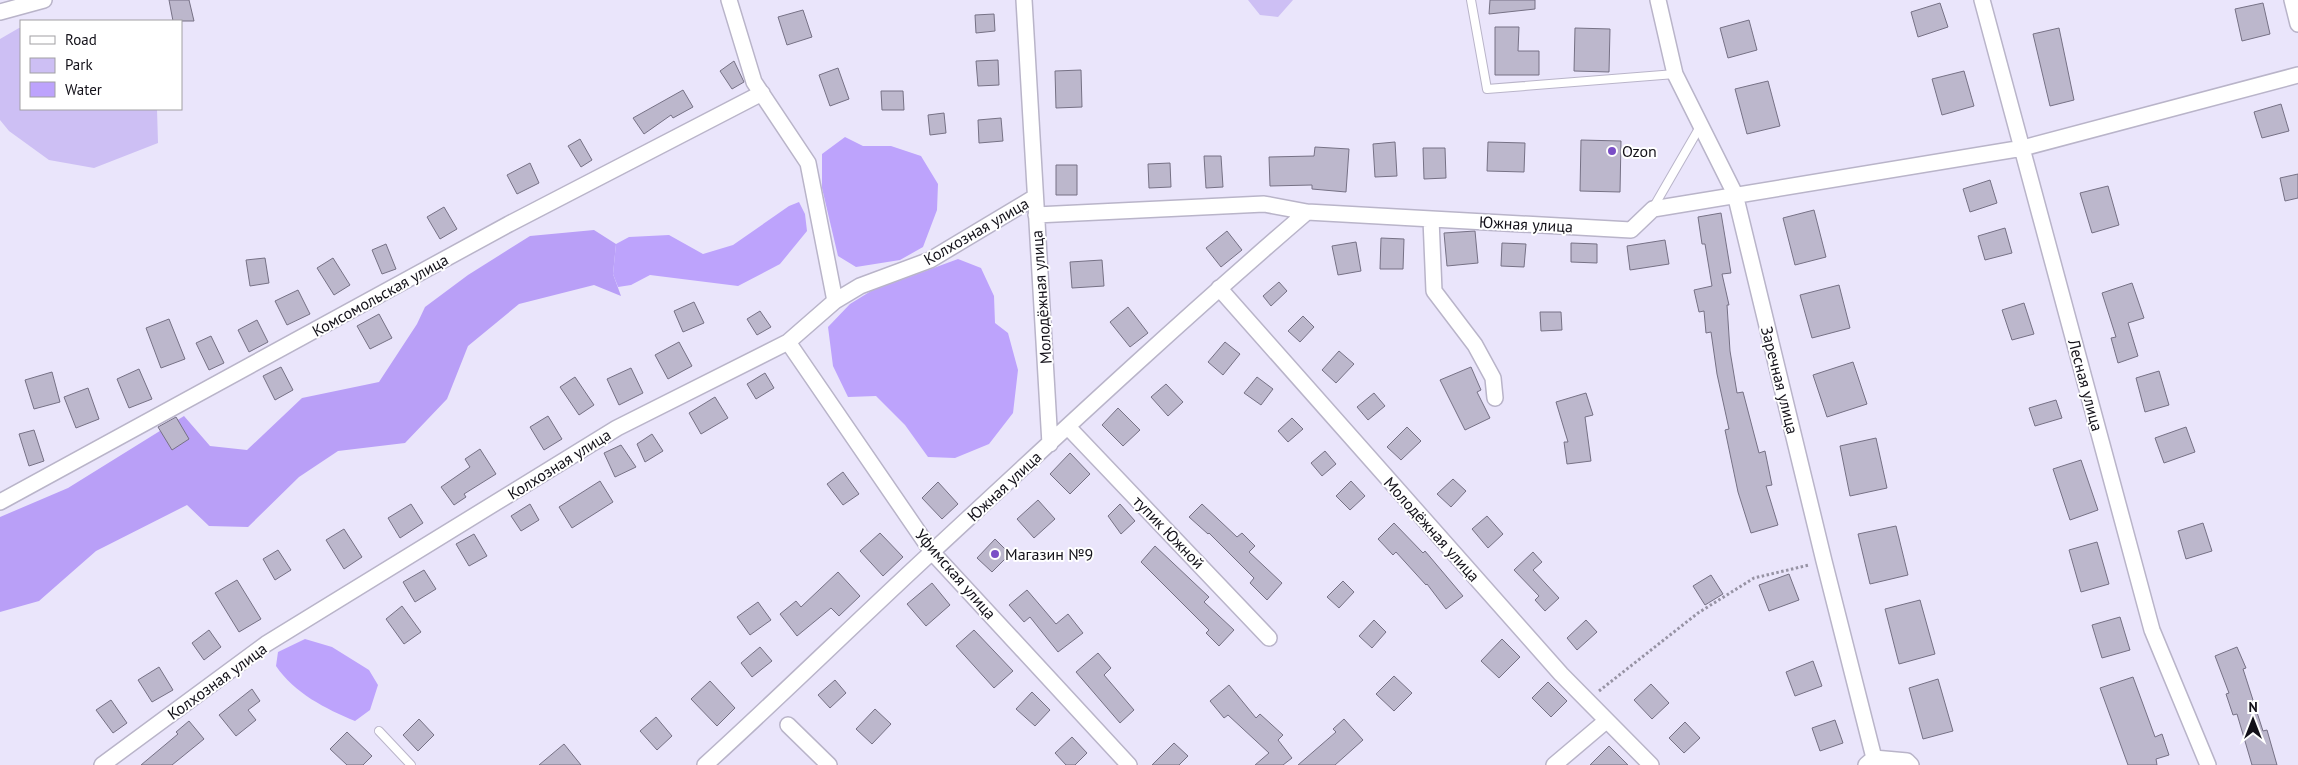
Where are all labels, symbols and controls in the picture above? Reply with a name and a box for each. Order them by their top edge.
legend [20,20,182,110]
text: Road [65,30,97,49]
text: Park [65,55,93,74]
text: Water [65,80,102,99]
place label: Ozon [1622,141,1657,161]
marker: Ozon [1606,145,1618,157]
street label: Колхозная улица [920,193,1032,269]
street label: Южная улица [1479,212,1573,236]
street label: Молодёжная улица [1026,229,1056,365]
street label: Комсомольская улица [308,249,452,341]
street label: Заречная улица [1757,324,1803,436]
street label: Лесная улица [2064,336,2108,433]
street label: Колхозная улица [504,424,614,504]
street label: Южная улица [963,447,1045,525]
street label: Молодёжная улица [1380,472,1484,586]
street label: тупик Южной [1129,491,1209,573]
street label: Уфимская улица [911,525,1001,623]
place label: Магазин №9 [1005,544,1093,564]
marker: Магазин №9 [989,548,1001,560]
street label: Колхозная улица [163,638,271,724]
north arrow [2228,695,2278,745]
text: N [2248,698,2258,716]

